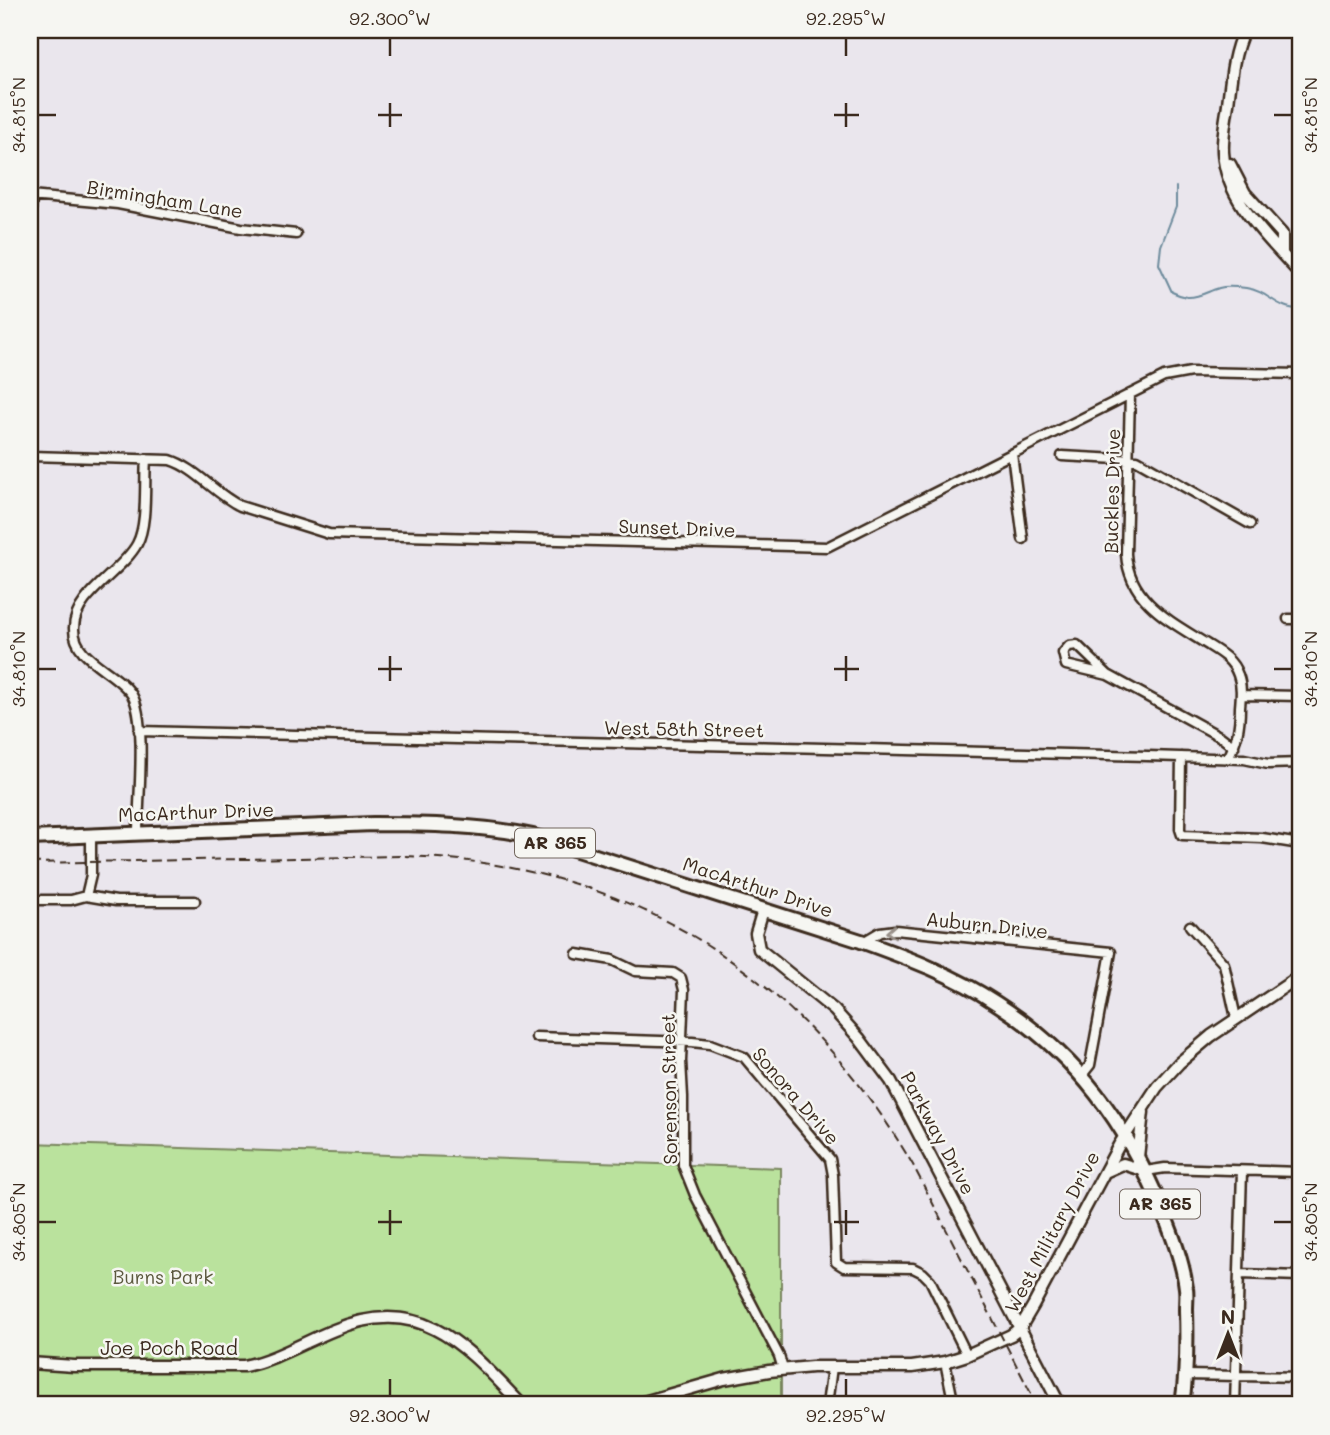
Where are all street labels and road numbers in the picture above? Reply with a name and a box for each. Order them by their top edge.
street label: Birmingham Lane [85,174,245,223]
street label: Buckles Drive [1098,428,1125,554]
street label: Sunset Drive [618,513,736,542]
street label: West 58th Street [604,715,764,742]
street label: MacArthur Drive [118,796,274,827]
road number: AR 365 [515,828,595,858]
street label: MacArthur Drive [680,851,836,923]
street label: Auburn Drive [925,906,1049,943]
street label: Sorenson Street [655,1013,682,1165]
street label: Sonora Drive [747,1042,846,1150]
street label: Parkway Drive [896,1067,981,1199]
street label: West Military Drive [998,1147,1105,1317]
road number: AR 365 [1120,1190,1200,1218]
street label: Joe Poch Road [100,1335,238,1360]

